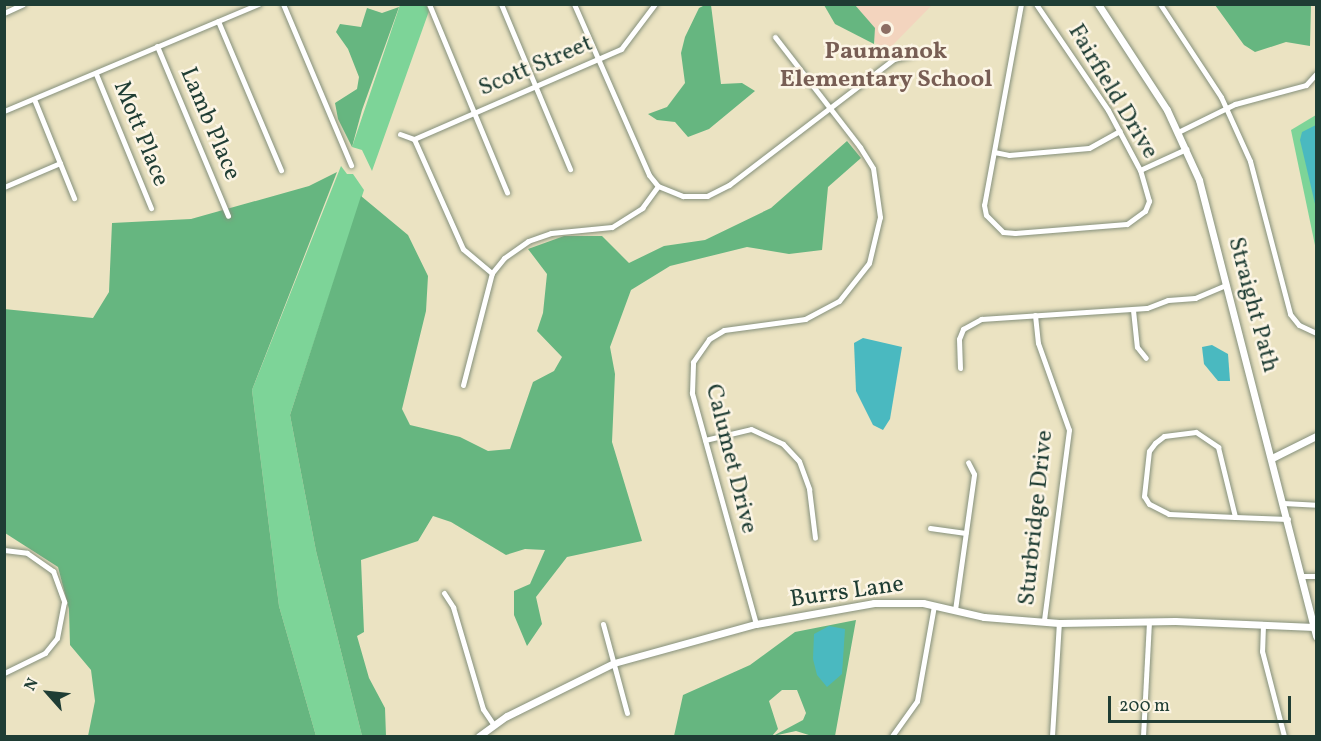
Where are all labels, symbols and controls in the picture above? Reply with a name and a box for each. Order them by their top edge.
street label: Fairfield Drive [1061,19,1163,165]
marker: Paumanok Elementary School [879,22,893,36]
street label: Scott Street [475,30,597,104]
place label: Paumanok Elementary School [779,39,993,95]
street label: Lamb Place [172,63,246,185]
street label: Mott Place [106,77,174,191]
street label: Straight Path [1220,234,1284,376]
street label: Calumet Drive [698,381,762,537]
street label: Sturbridge Drive [1013,429,1061,607]
street label: Burrs Lane [788,571,906,615]
north arrow [18,663,78,723]
text: N [20,675,44,695]
scale bar [1111,684,1294,722]
text: 200 m [1119,694,1170,719]

